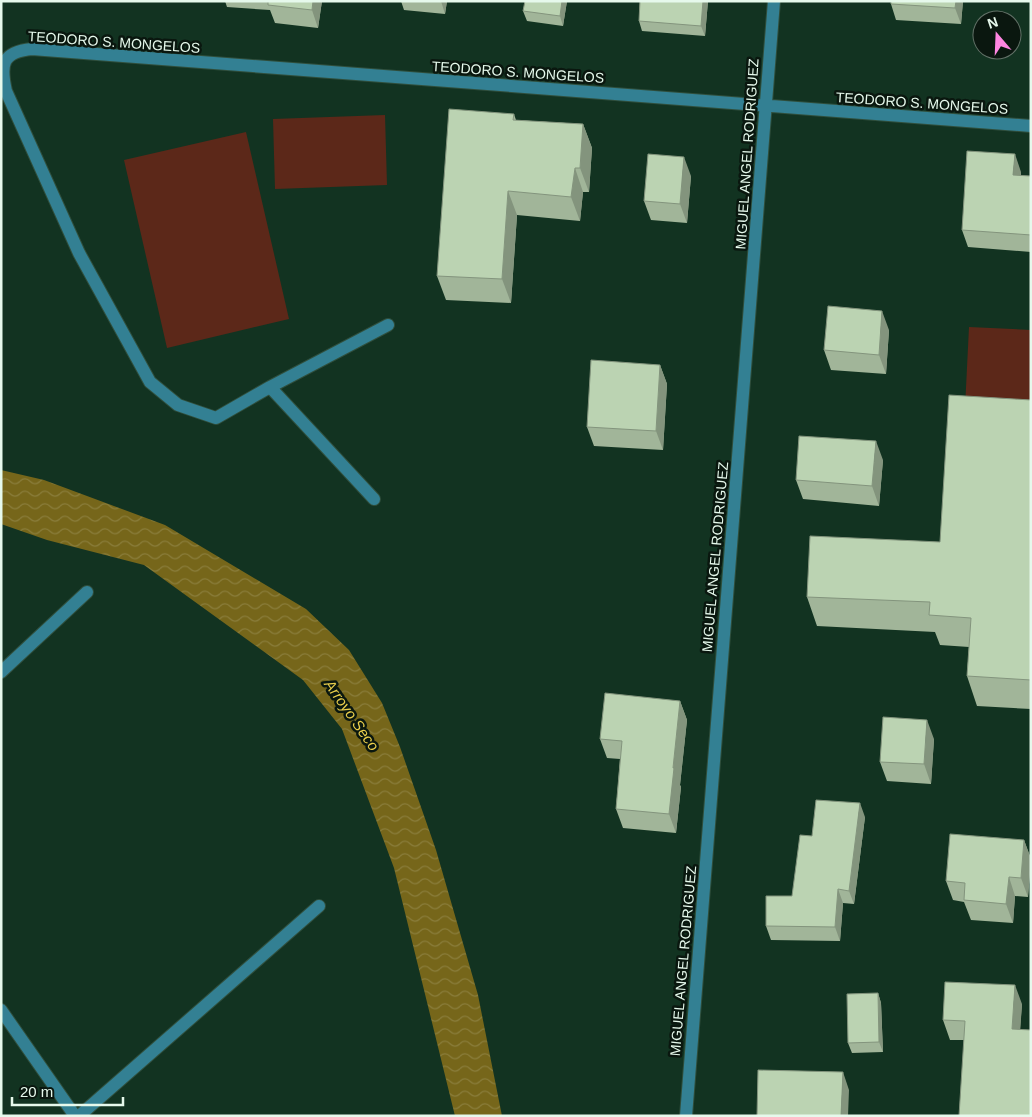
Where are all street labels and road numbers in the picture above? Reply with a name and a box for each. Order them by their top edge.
street label: TEODORO S. MONGELOS [27,28,201,56]
street label: TEODORO S. MONGELOS [431,58,605,86]
street label: MIGUEL ANGEL RODRIGUEZ [732,58,762,250]
street label: TEODORO S. MONGELOS [835,89,1009,117]
street label: MIGUEL ANGEL RODRIGUEZ [699,461,731,653]
street label: MIGUEL ANGEL RODRIGUEZ [667,865,699,1057]

